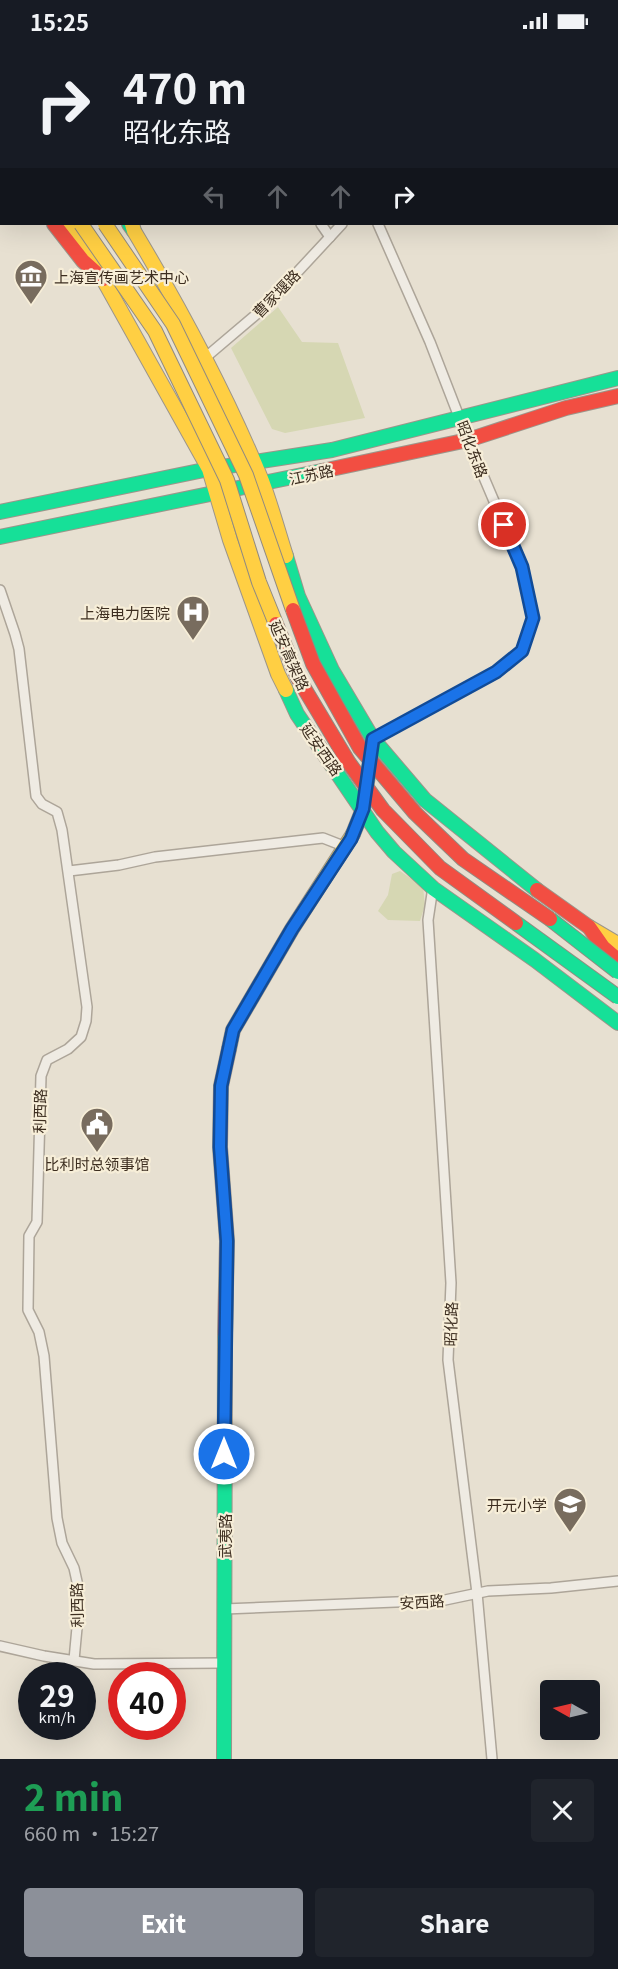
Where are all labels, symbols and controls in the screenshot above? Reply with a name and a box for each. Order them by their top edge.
text: 15:25 [30,5,89,37]
text: 470 m [123,55,247,116]
icon: right [24,66,102,144]
text: 昭化东路 [123,111,231,150]
icon: left [198,180,231,213]
icon: ahead [261,180,294,213]
icon: ahead [324,180,357,213]
icon: right [387,180,420,213]
museum icon: 上海宣传画艺术中心 [13,258,49,305]
street label: 曹家堰路 [248,264,304,322]
place label: 上海宣传画艺术中心 [54,266,189,287]
street label: 昭化东路 [452,417,494,481]
street label: 江苏路 [287,459,335,489]
pin [478,499,529,550]
icon: arrive [487,508,520,541]
hospital icon: 上海电力医院 [175,594,211,641]
place label: 上海电力医院 [80,602,170,623]
street label: 延安高架路 [265,616,315,694]
street label: 延安西路 [296,718,348,780]
street label: 利西路 [28,1088,50,1134]
public building icon: 比利时总领事馆 [79,1106,115,1153]
place label: 比利时总领事馆 [44,1153,150,1174]
street label: 昭化路 [439,1301,461,1347]
position arrow [192,1422,256,1486]
school or university icon: 开元小学 [552,1486,588,1533]
place label: 开元小学 [487,1494,547,1515]
street label: 武夷路 [214,1513,235,1559]
street label: 利西路 [65,1582,87,1628]
street label: 安西路 [399,1589,445,1613]
speed limit sign: 40 [108,1662,186,1740]
text: 29 [39,1672,75,1716]
north arrow [540,1680,600,1740]
map controls [540,1680,600,1740]
text: km/h [38,1706,76,1727]
text: 2 min [24,1769,123,1821]
button: close [531,1779,594,1842]
text: 660 m · 15:27 [24,1818,159,1847]
button: Exit [24,1888,303,1957]
button: Share [315,1888,594,1957]

